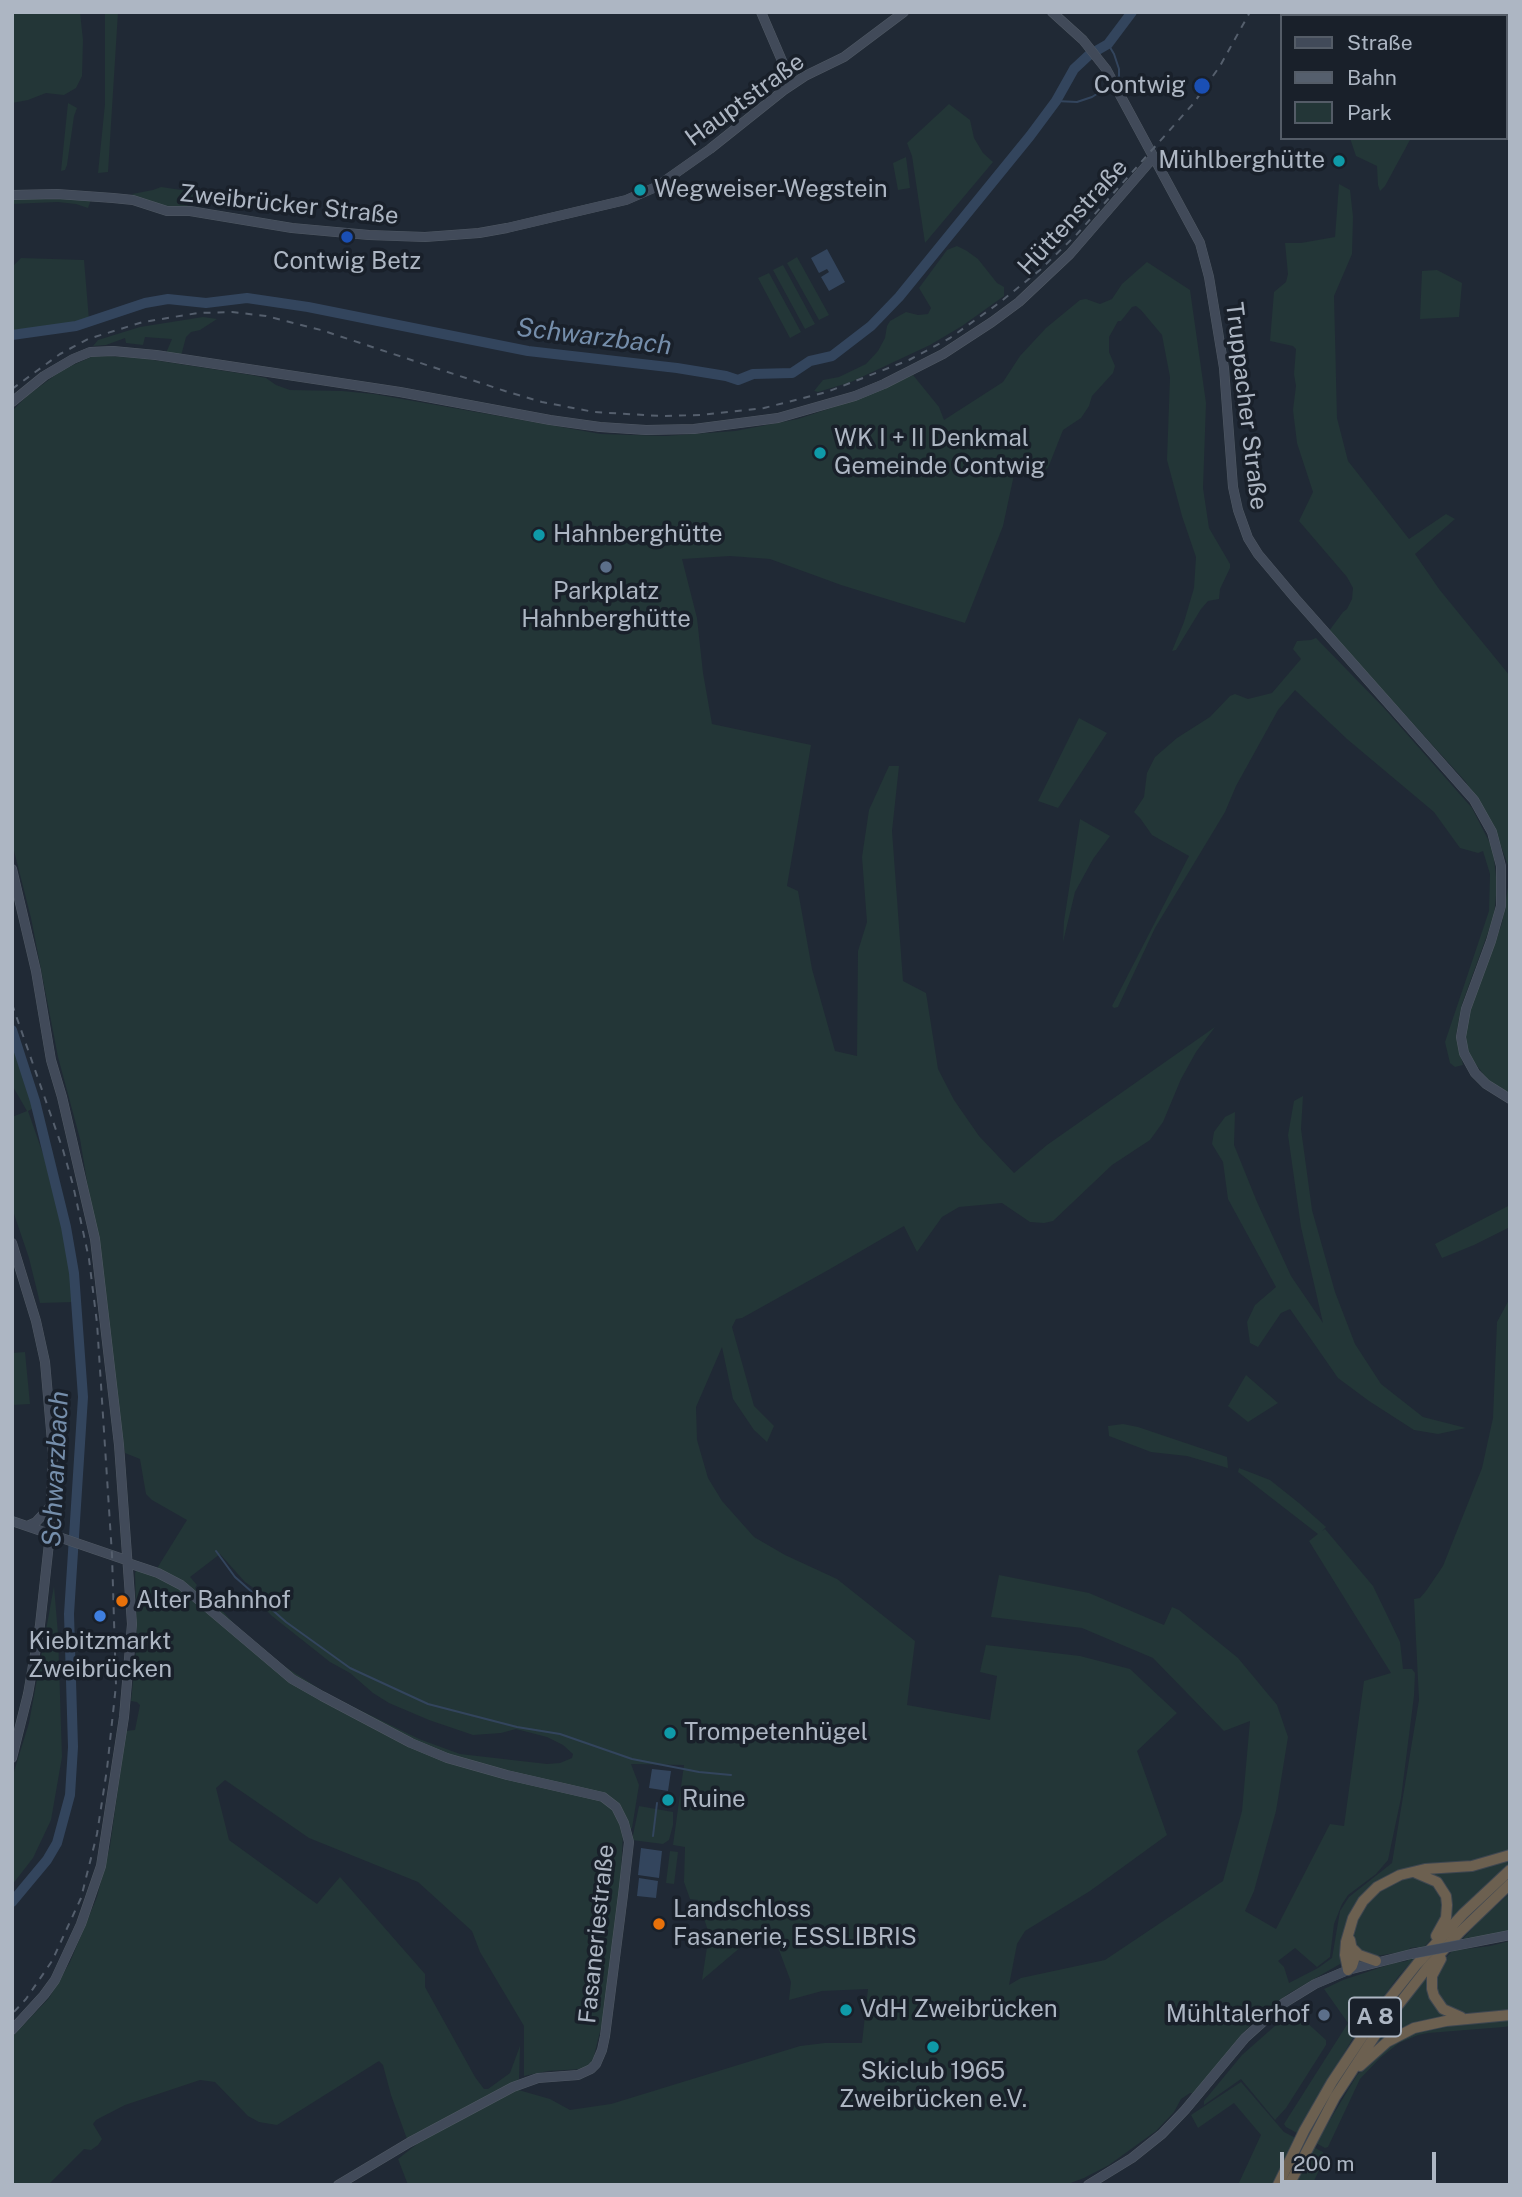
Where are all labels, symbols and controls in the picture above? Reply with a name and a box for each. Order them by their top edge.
legend [1280,14,1508,140]
text: Straße [1347,30,1413,55]
street label: Hauptstraße [680,47,810,153]
text: Bahn [1347,65,1397,90]
place label: Contwig [1094,72,1186,100]
marker: Contwig [1192,76,1212,96]
text: Park [1347,100,1392,125]
place label: Mühlberghütte [1158,147,1325,175]
street label: Hüttenstraße [1012,153,1134,281]
marker: Mühlberghütte [1331,153,1347,169]
place label: Wegweiser-Wegstein [654,176,888,204]
street label: Zweibrücker Straße [178,179,400,231]
marker: Wegweiser-Wegstein [632,182,648,198]
marker: Contwig Betz [339,229,355,245]
place label: Contwig Betz [273,248,421,276]
street label: Truppacher Straße [1219,300,1273,512]
water label: Schwarzbach [514,312,674,362]
place label: WK I + II Denkmal Gemeinde Contwig [834,425,1046,481]
marker: WK I + II Denkmal Gemeinde Contwig [812,445,828,461]
place label: Hahnberghütte [553,521,723,549]
marker: Hahnberghütte [531,527,547,543]
marker: Parkplatz Hahnberghütte [598,559,614,575]
place label: Parkplatz Hahnberghütte [521,578,691,634]
water label: Schwarzbach [36,1390,76,1548]
place label: Alter Bahnhof [136,1587,291,1615]
marker: Alter Bahnhof [114,1593,130,1609]
marker: Kiebitzmarkt Zweibrücken [92,1608,108,1624]
place label: Kiebitzmarkt Zweibrücken [28,1628,172,1684]
place label: Trompetenhügel [684,1719,868,1747]
marker: Trompetenhügel [662,1725,678,1741]
place label: Ruine [682,1786,746,1814]
marker: Ruine [660,1792,676,1808]
street label: Fasaneriestraße [573,1843,621,2025]
place label: Landschloss Fasanerie, ESSLIBRIS [673,1896,917,1952]
marker: Landschloss Fasanerie, ESSLIBRIS [651,1916,667,1932]
place label: VdH Zweibrücken [860,1996,1058,2024]
road number: A 8 [1349,1998,1401,2036]
place label: Mühltalerhof [1166,2001,1310,2029]
marker: VdH Zweibrücken [838,2002,854,2018]
marker: Mühltalerhof [1316,2007,1332,2023]
marker: Skiclub 1965 Zweibrücken e.V. [925,2039,941,2055]
place label: Skiclub 1965 Zweibrücken e.V. [839,2058,1027,2114]
scale bar [1284,2138,1440,2182]
text: 200 m [1293,2151,1354,2176]

